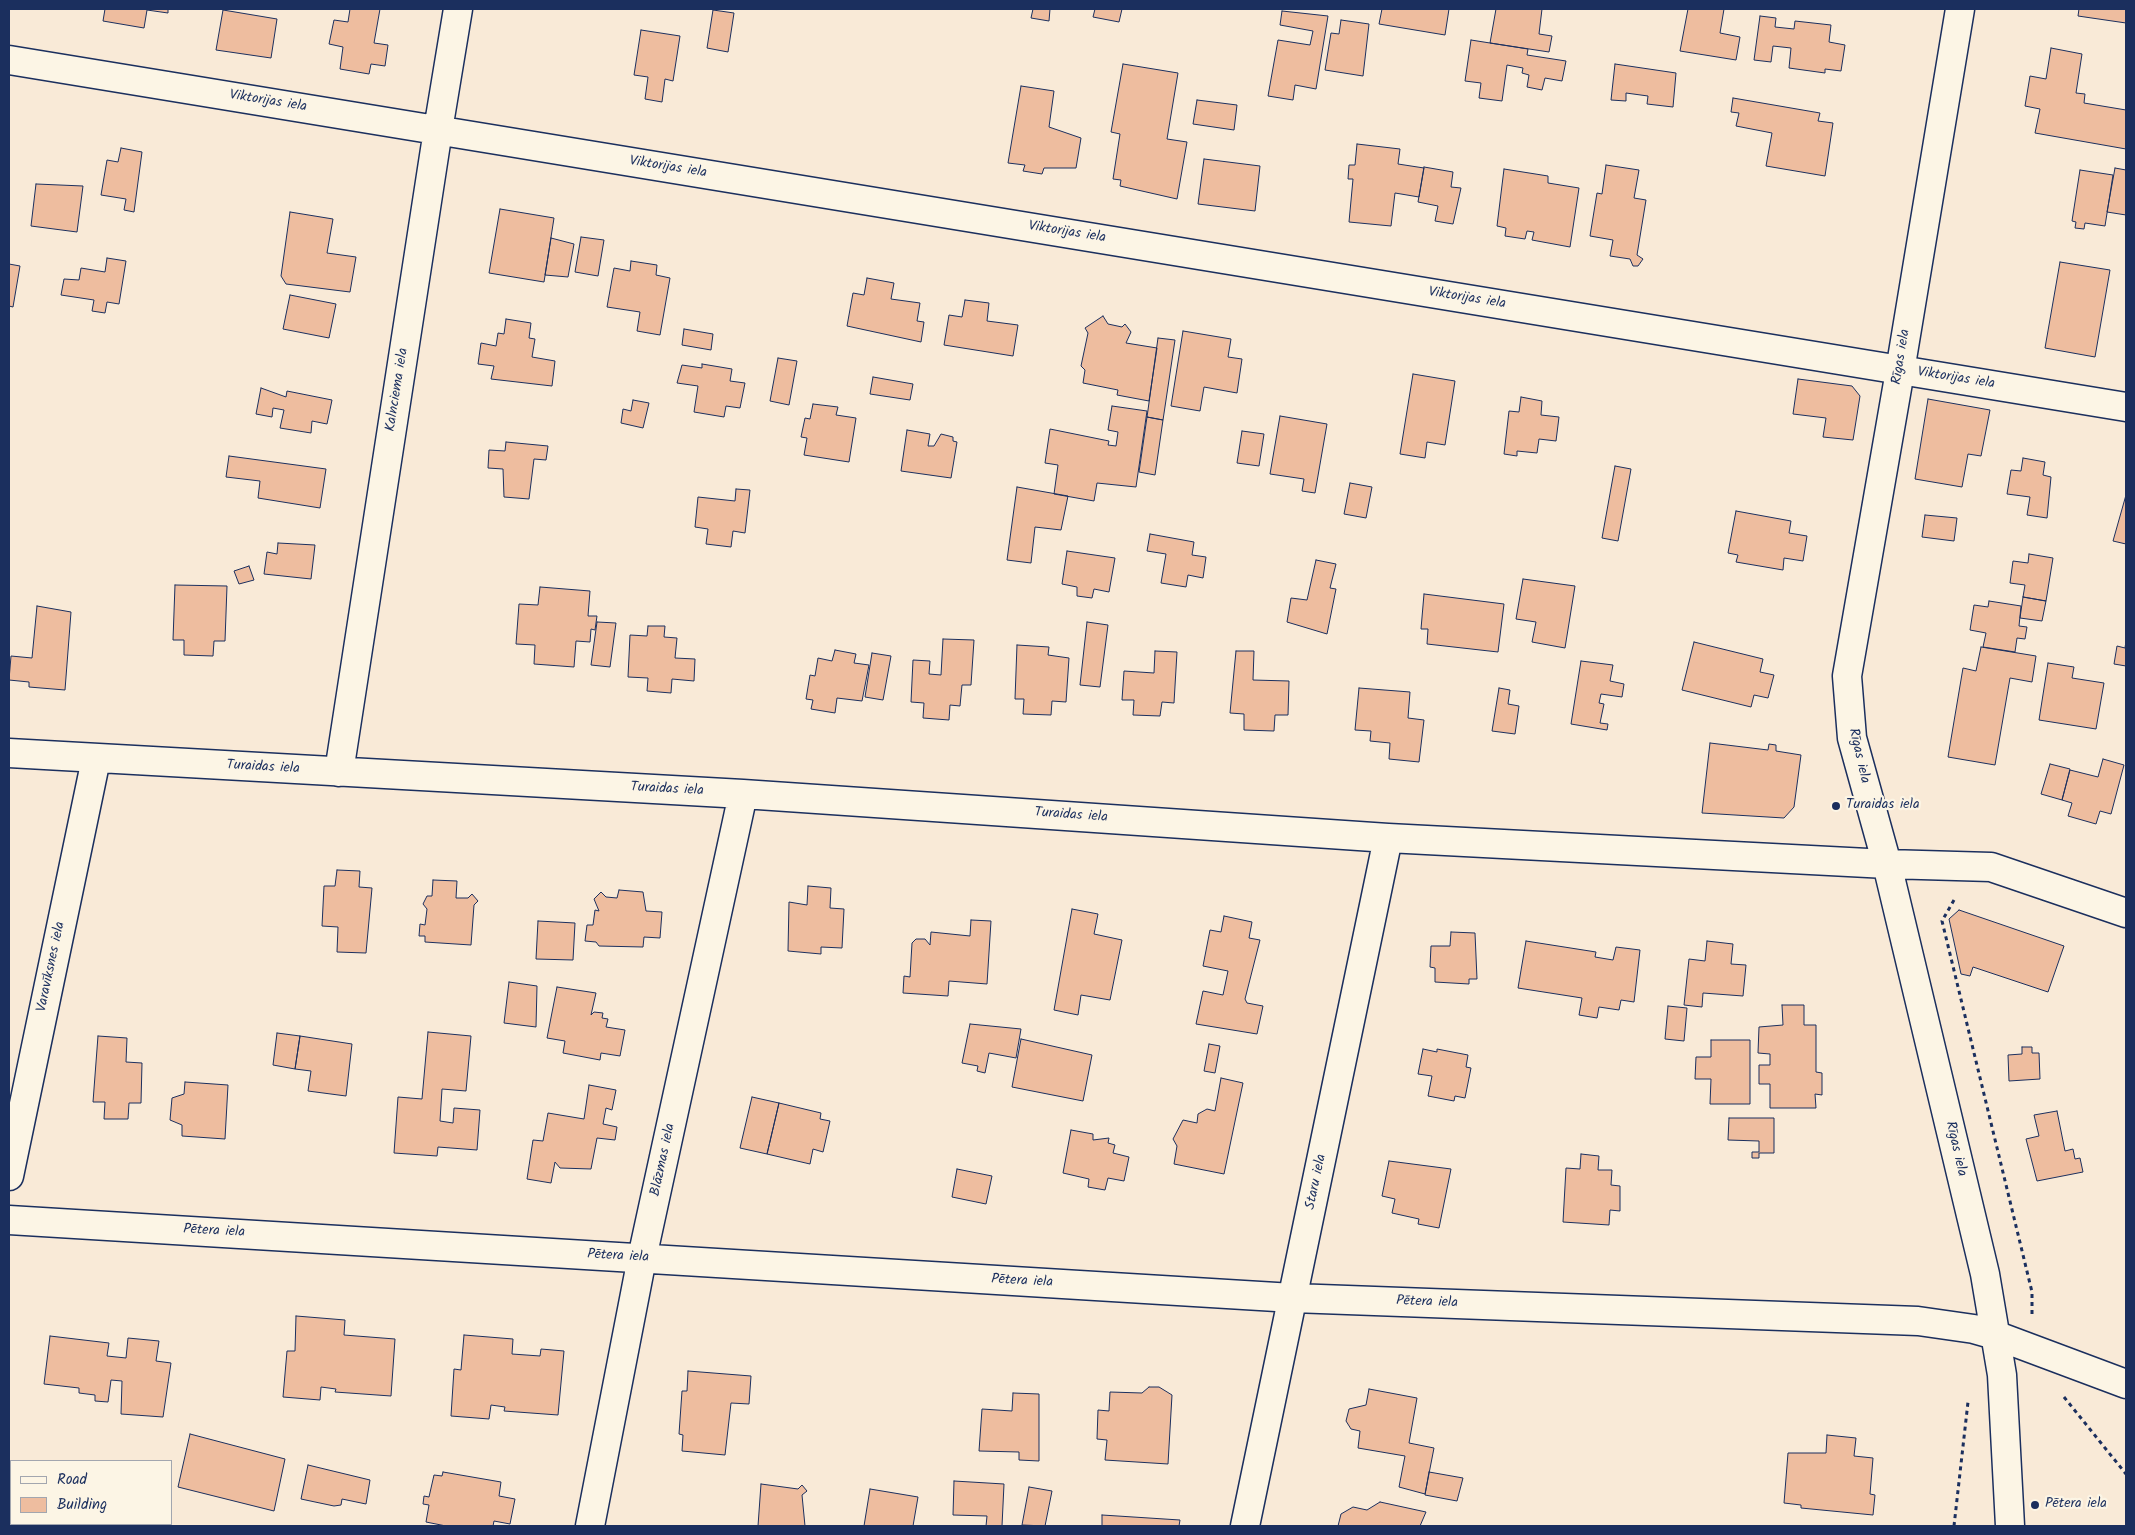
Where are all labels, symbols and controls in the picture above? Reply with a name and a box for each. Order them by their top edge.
street label: Viktorijas iela [228,88,308,116]
street label: Viktorijas iela [628,154,708,182]
street label: Viktorijas iela [1027,219,1107,247]
street label: Viktorijas iela [1427,285,1507,313]
street label: Rīgas iela [1889,328,1915,386]
street label: Kalnciema iela [383,347,413,433]
street label: Viktorijas iela [1916,365,1996,393]
street label: Rīgas iela [1844,727,1872,785]
street label: Turaidas iela [226,758,300,778]
street label: Turaidas iela [630,780,704,800]
place label: Turaidas iela [1846,798,1920,814]
marker: Turaidas iela [1830,800,1842,812]
street label: Turaidas iela [1034,805,1108,827]
street label: Varavīksnes iela [34,920,70,1014]
street label: Rīgas iela [1941,1120,1969,1178]
street label: Blāzmas iela [648,1122,680,1198]
street label: Staru iela [1303,1153,1331,1211]
street label: Pētera iela [183,1222,245,1242]
street label: Pētera iela [587,1247,649,1267]
street label: Pētera iela [991,1272,1053,1292]
street label: Pētera iela [1396,1294,1458,1312]
legend [10,1460,172,1525]
text: Road [57,1468,87,1492]
text: Building [57,1493,107,1517]
place label: Pētera iela [2045,1497,2107,1513]
marker: Pētera iela [2029,1499,2041,1511]

